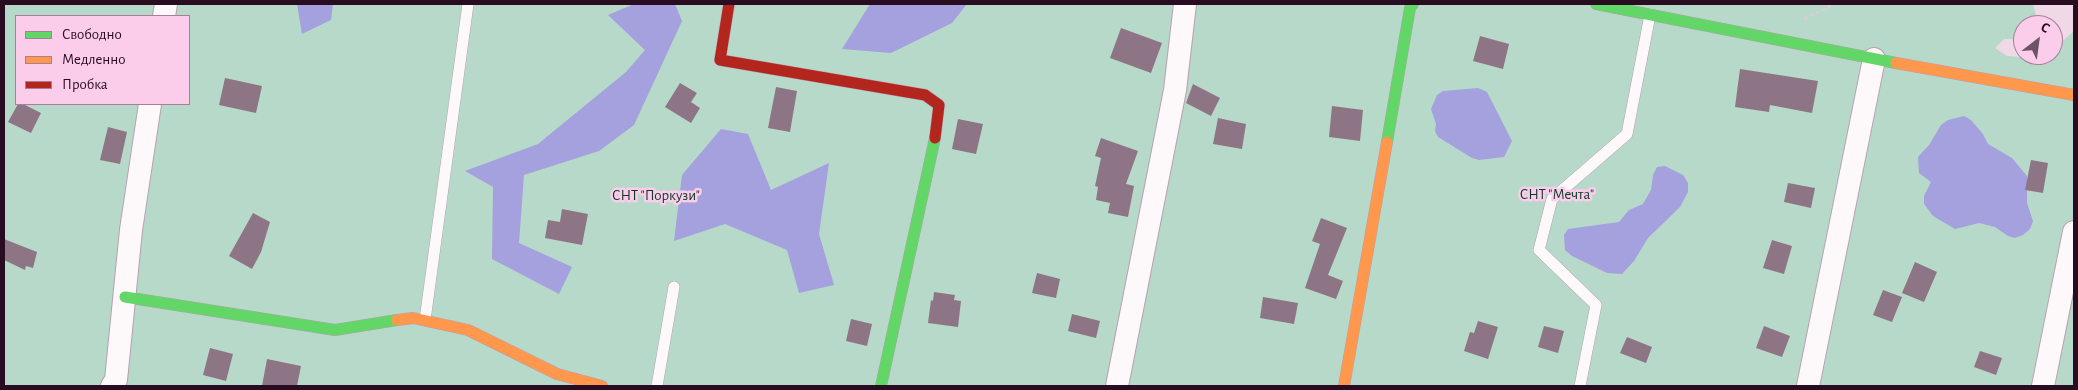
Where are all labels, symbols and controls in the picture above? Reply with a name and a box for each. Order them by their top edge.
legend [15,15,190,105]
north arrow [2013,15,2063,65]
text: С [2038,20,2052,36]
text: Свободно [62,27,122,42]
text: Медленно [62,52,126,67]
text: Пробка [62,77,108,92]
park label: СНТ "Мечта" [1520,185,1594,203]
park label: СНТ "Поркузи" [612,186,700,204]

